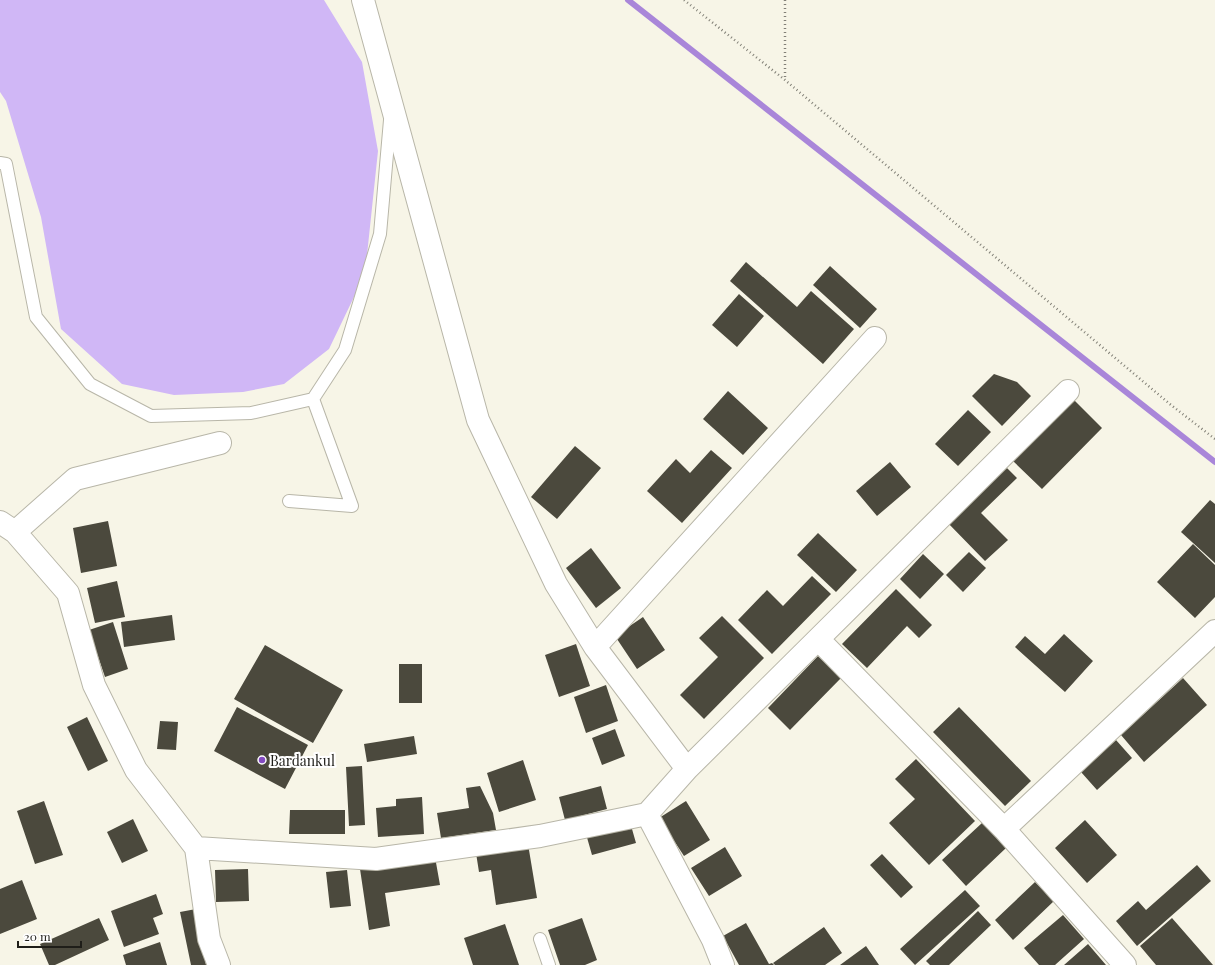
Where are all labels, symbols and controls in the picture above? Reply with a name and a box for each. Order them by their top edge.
place label: Bardankul [270,751,335,770]
marker: Bardankul [257,755,267,765]
scale bar [18,923,81,949]
text: 20 m [24,928,51,944]

